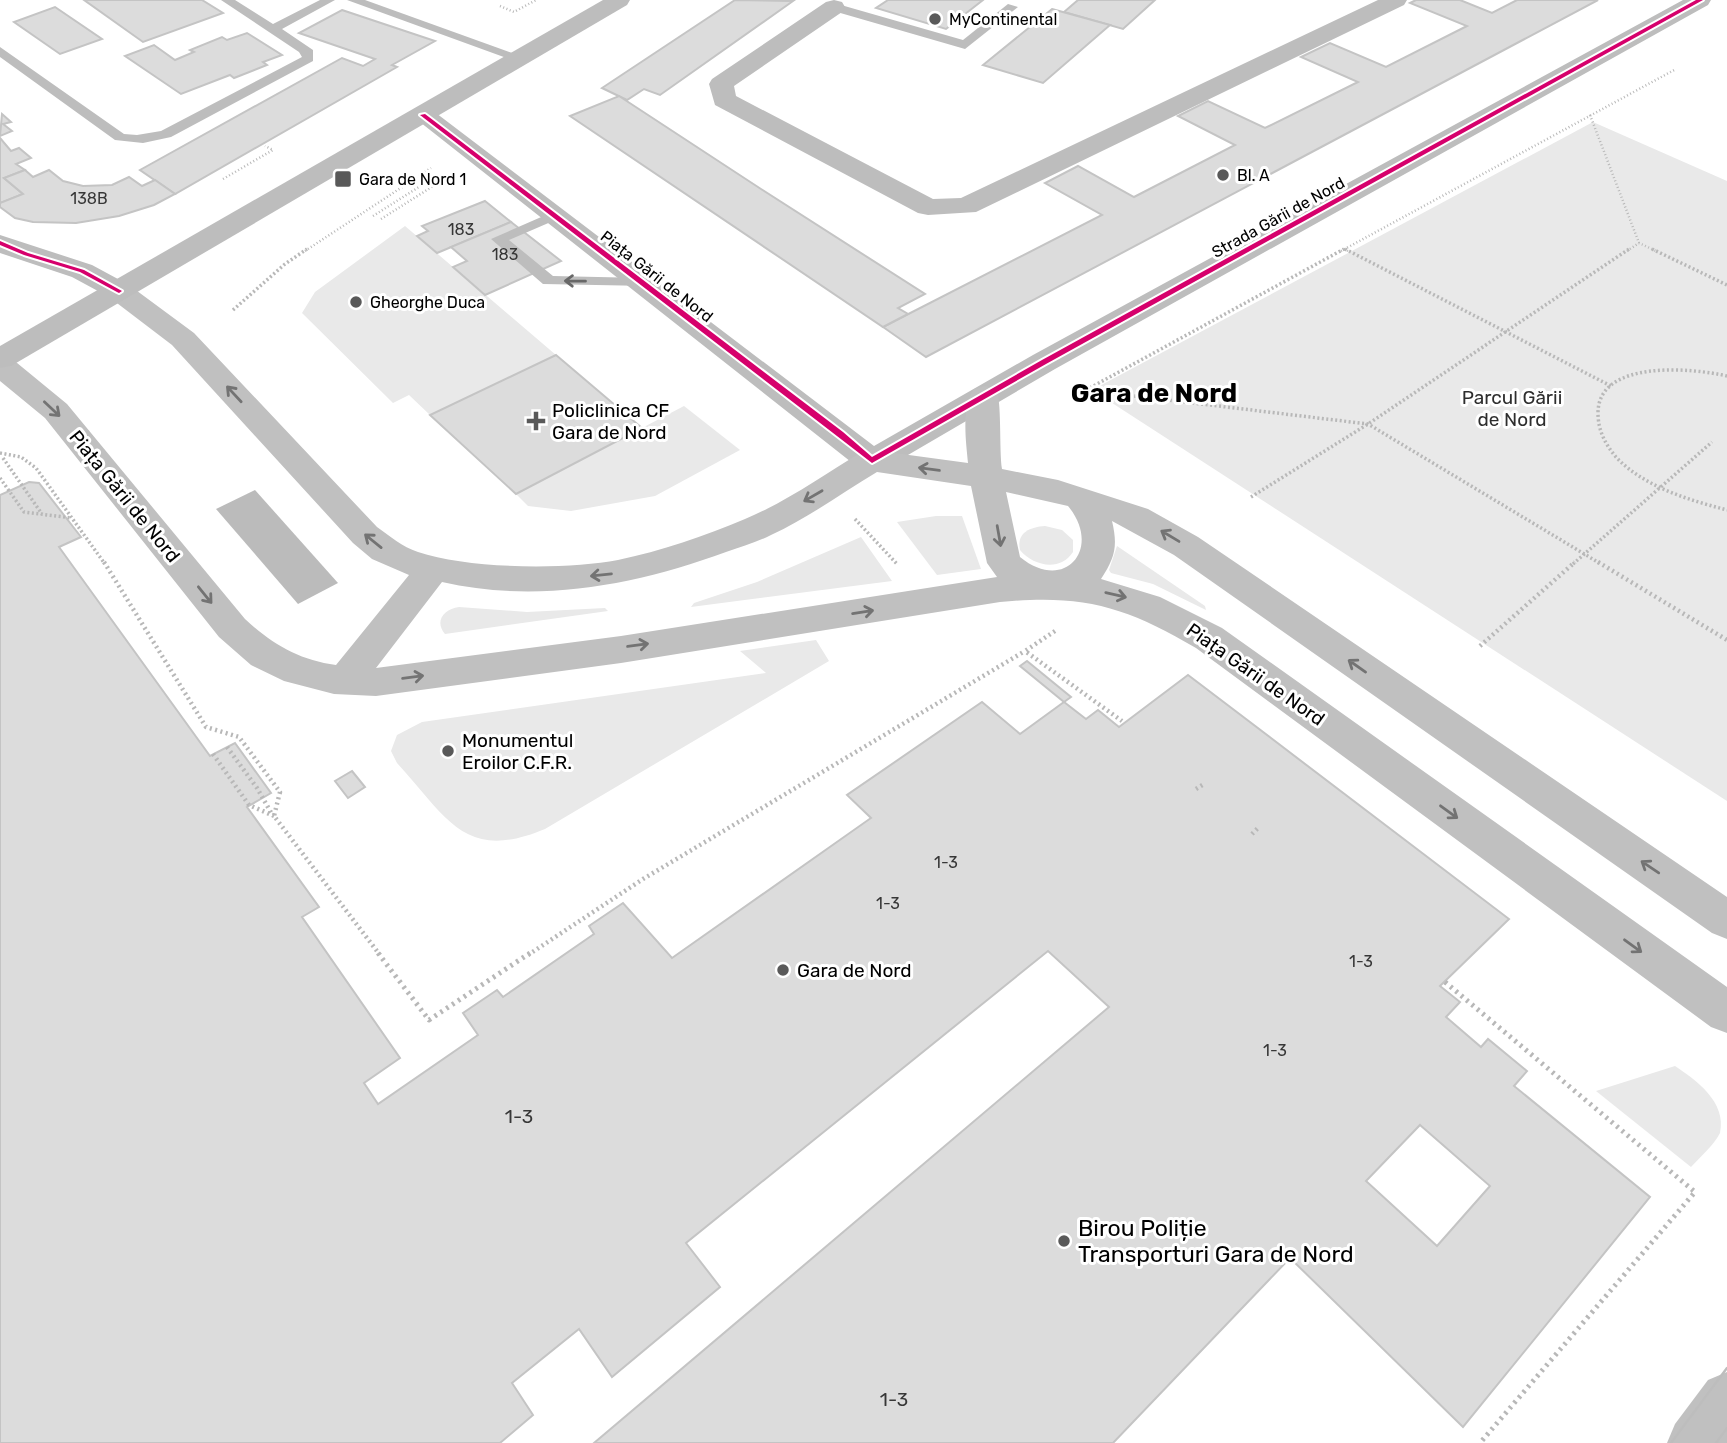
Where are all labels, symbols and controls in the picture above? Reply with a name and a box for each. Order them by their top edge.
place label: MyContinental [949,10,1057,29]
marker: MyContinental [927,11,943,27]
place label: Bl. A [1237,166,1270,185]
marker: Bl. A [1215,167,1231,183]
marker: Gara de Nord 1 [333,169,353,189]
place label: Gara de Nord 1 [359,170,466,189]
street label: Strada Gării de Nord [1209,173,1348,262]
house number: 138B [70,189,108,208]
house number: 183 [448,220,474,239]
street label: Piața Gării de Nord [597,227,717,326]
house number: 183 [492,245,518,264]
one-way arrow [564,275,587,288]
place label: Gheorghe Duca [370,293,485,312]
marker: Gheorghe Duca [348,294,364,310]
district label: Gara de Nord [1071,378,1237,409]
one-way arrow [226,386,243,403]
park label: Parcul Gării de Nord [1462,386,1562,431]
place label: Policlinica CF Gara de Nord [552,399,669,444]
one-way arrow [43,400,60,417]
marker: Policlinica CF Gara de Nord [526,411,546,431]
street label: Piața Gării de Nord [64,426,185,567]
one-way arrow [918,462,941,475]
one-way arrow [803,489,823,503]
one-way arrow [993,524,1006,547]
one-way arrow [1160,529,1180,543]
one-way arrow [364,533,382,548]
one-way arrow [590,568,613,581]
one-way arrow [198,586,213,604]
one-way arrow [1104,589,1127,602]
one-way arrow [851,606,874,619]
street label: Piața Gării de Nord [1182,618,1329,731]
one-way arrow [626,638,649,651]
one-way arrow [1348,659,1367,673]
one-way arrow [401,671,424,684]
place label: Monumentul Eroilor C.F.R. [462,729,573,774]
marker: Monumentul Eroilor C.F.R. [440,743,456,759]
one-way arrow [1439,805,1458,819]
house number: 1-3 [934,853,958,872]
one-way arrow [1641,860,1661,874]
house number: 1-3 [876,894,900,913]
one-way arrow [1623,938,1642,953]
house number: 1-3 [1349,952,1373,971]
place label: Gara de Nord [797,959,912,982]
marker: Gara de Nord [775,962,791,978]
house number: 1-3 [1263,1041,1287,1060]
house number: 1-3 [505,1105,533,1128]
place label: Birou Poliție Transporturi Gara de Nord [1078,1214,1354,1268]
marker: Birou Poliție Transporturi Gara de Nord [1056,1233,1072,1249]
house number: 1-3 [880,1388,908,1411]

